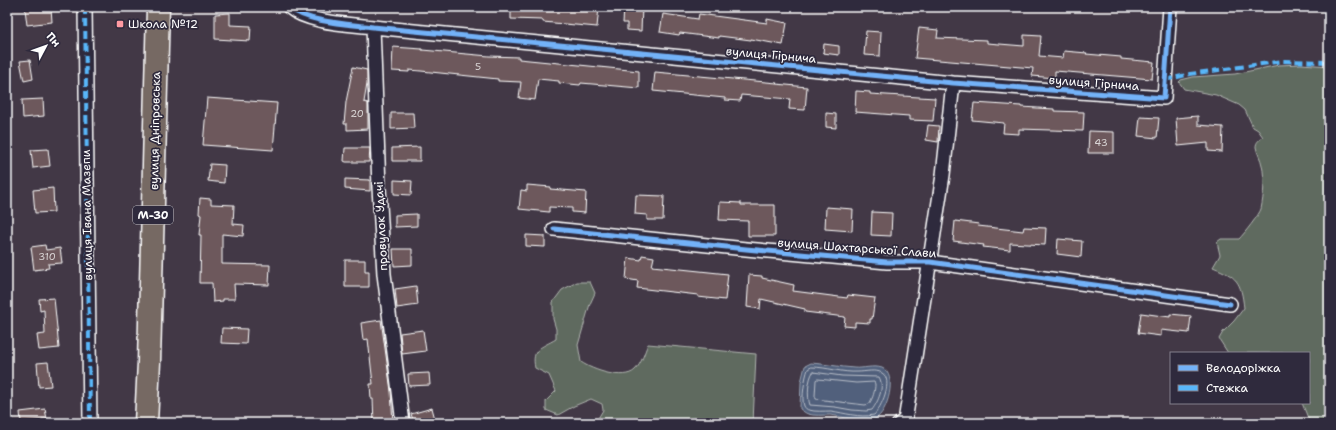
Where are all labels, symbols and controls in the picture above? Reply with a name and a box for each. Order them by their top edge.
place label: Школа №12 [128,16,198,32]
marker: Школа №12 [115,19,125,29]
north arrow [26,26,66,66]
text: Пн [43,29,64,50]
street label: вулиця Гірнича [725,43,817,67]
house number: 5 [475,60,481,73]
street label: вулиця Дніпровська [146,71,164,190]
street label: вулиця Гірнича [1048,72,1140,94]
house number: 20 [350,107,364,120]
house number: 43 [1094,136,1108,149]
street label: вулиця Івана Мазепи [78,149,96,281]
street label: провулок Удачі [371,181,391,271]
road number: М-30 [133,206,173,224]
street label: вулиця Шахтарської Слави [777,234,937,262]
house number: 310 [38,250,56,263]
legend [1170,352,1310,404]
text: Велодоріжка [1206,360,1281,376]
text: Стежка [1206,380,1248,396]

